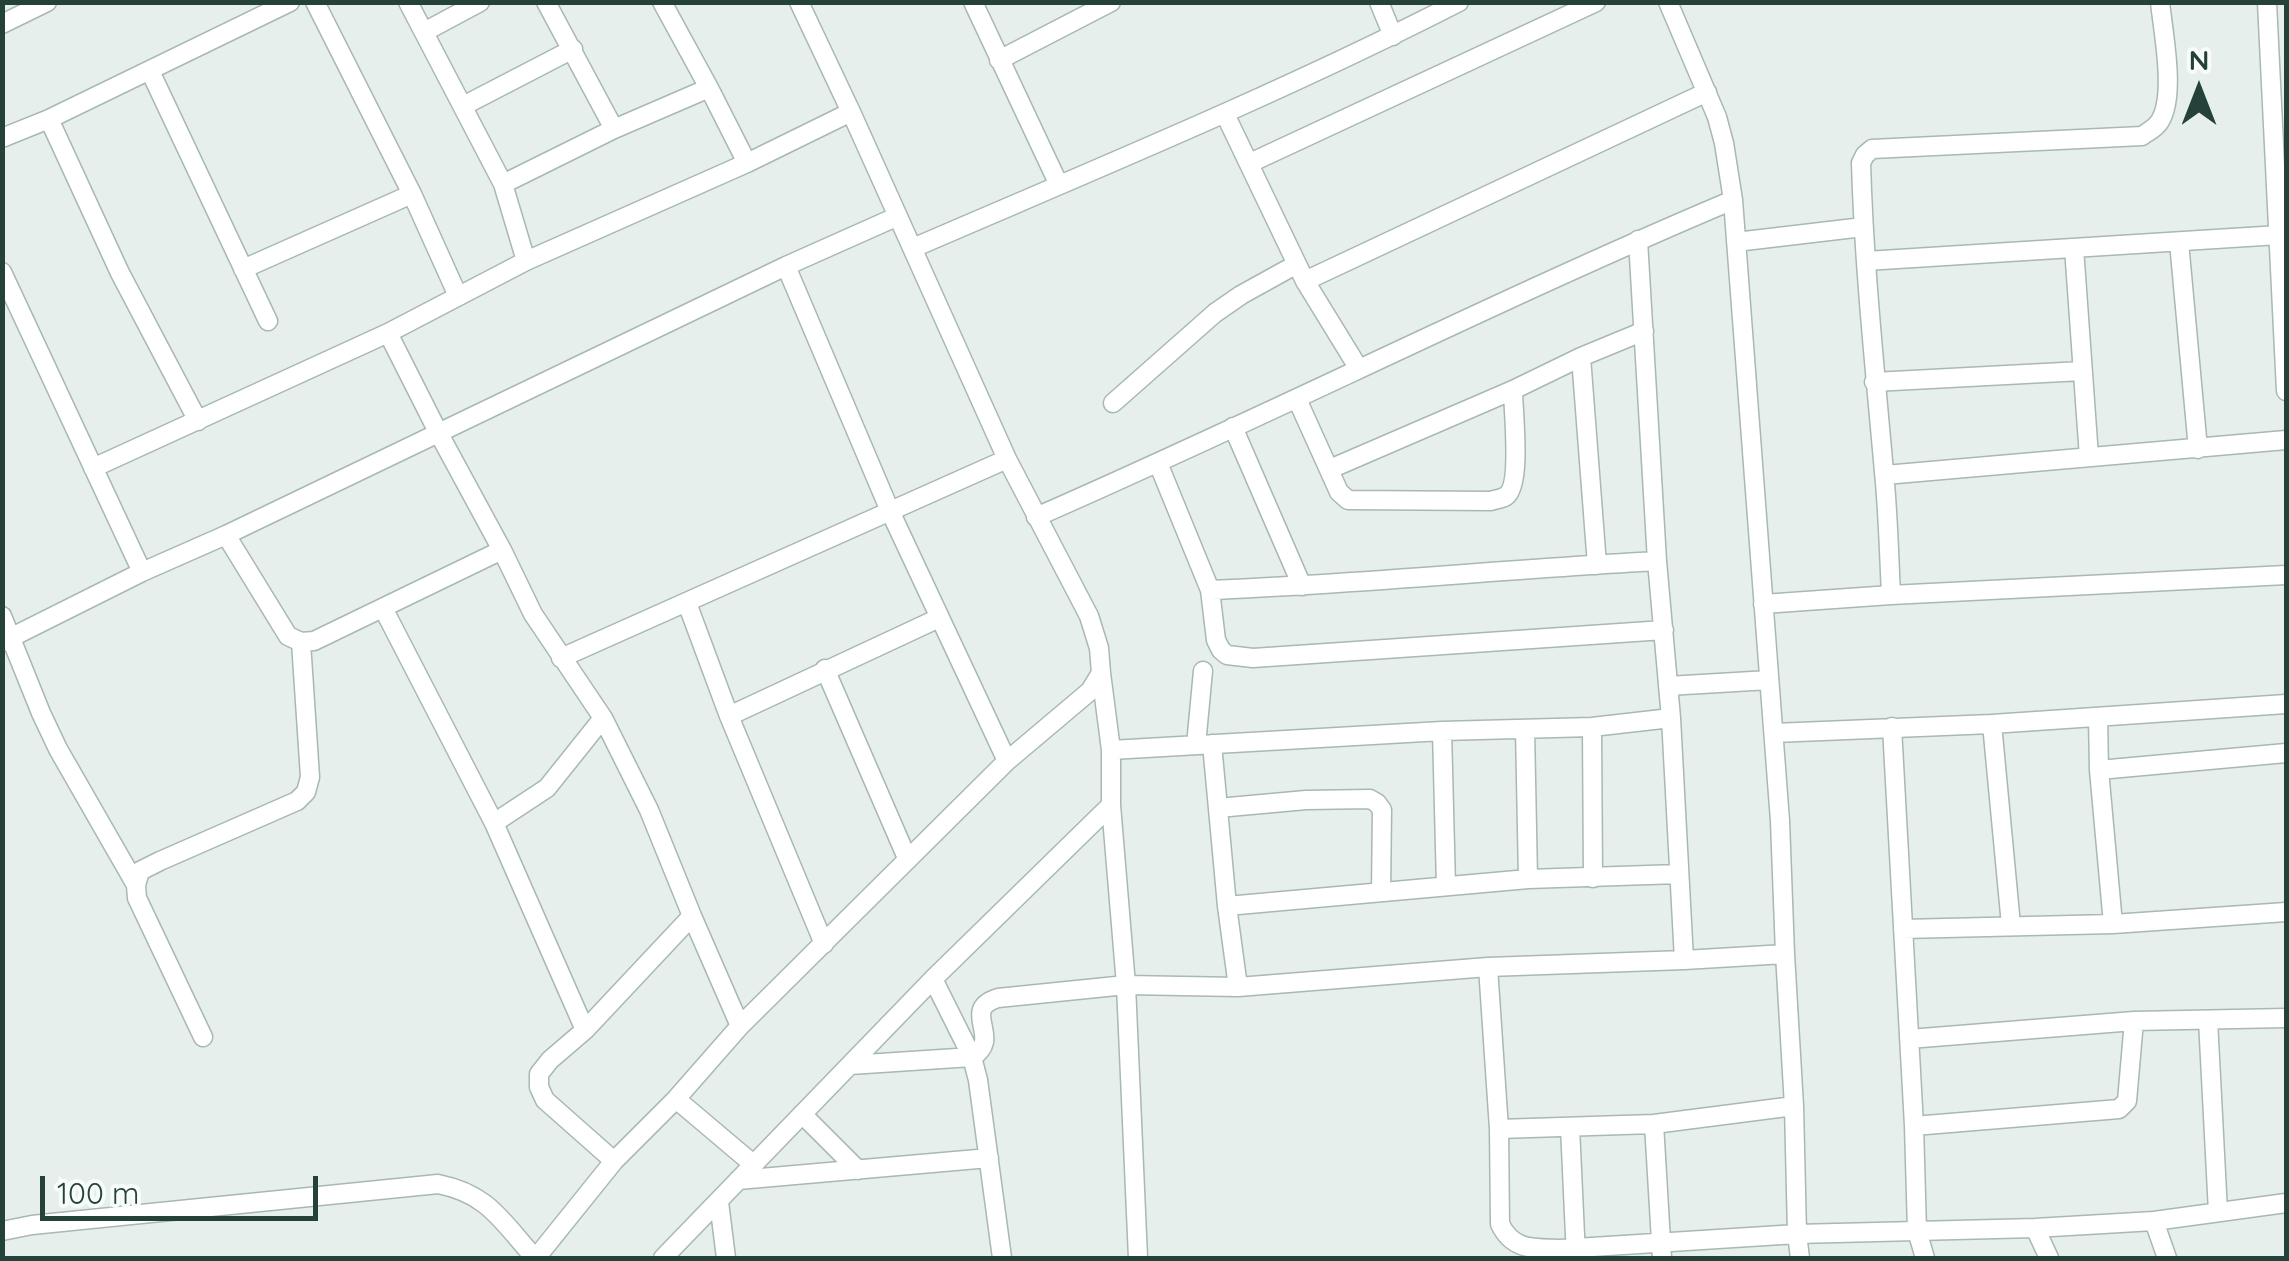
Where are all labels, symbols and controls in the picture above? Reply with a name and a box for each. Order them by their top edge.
north arrow [2149,40,2249,140]
text: N [2189,42,2209,77]
scale bar [45,1156,322,1218]
text: 100 m [57,1174,139,1212]

